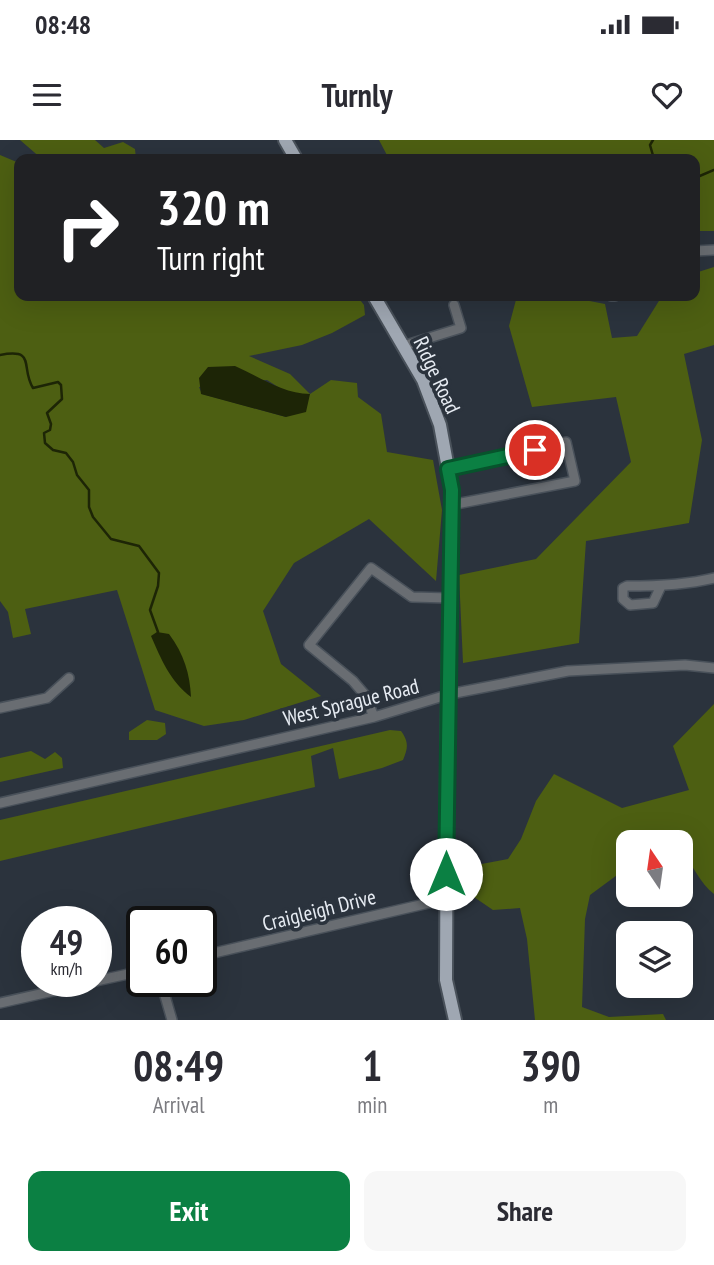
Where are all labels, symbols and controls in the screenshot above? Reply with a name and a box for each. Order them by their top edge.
text: 08:48 [35,8,91,41]
text: Turnly [321,74,393,116]
icon: menu [28,76,66,114]
icon: heart [648,76,686,114]
text: 320 m [157,175,270,239]
icon: right [42,182,133,273]
text: Turn right [157,237,265,279]
street label: Ridge Road [407,332,467,418]
pin [505,420,565,480]
icon: arrive [516,431,554,469]
street label: West Sprague Road [280,672,422,732]
north arrow [616,830,693,906]
map controls [616,830,693,998]
position arrow [409,837,483,911]
street label: Craigleigh Drive [259,883,379,937]
speed limit sign: 60 [126,906,217,997]
text: 49 [50,919,83,965]
button: layers [616,921,693,998]
text: km/h [51,957,82,980]
text: 08:49 [133,1038,224,1093]
text: 1 [362,1038,382,1093]
text: 390 [521,1038,581,1093]
text: Arrival [153,1090,205,1119]
text: min [357,1090,387,1119]
text: m [543,1090,558,1119]
button: Exit [28,1171,350,1251]
button: Share [364,1171,686,1251]

